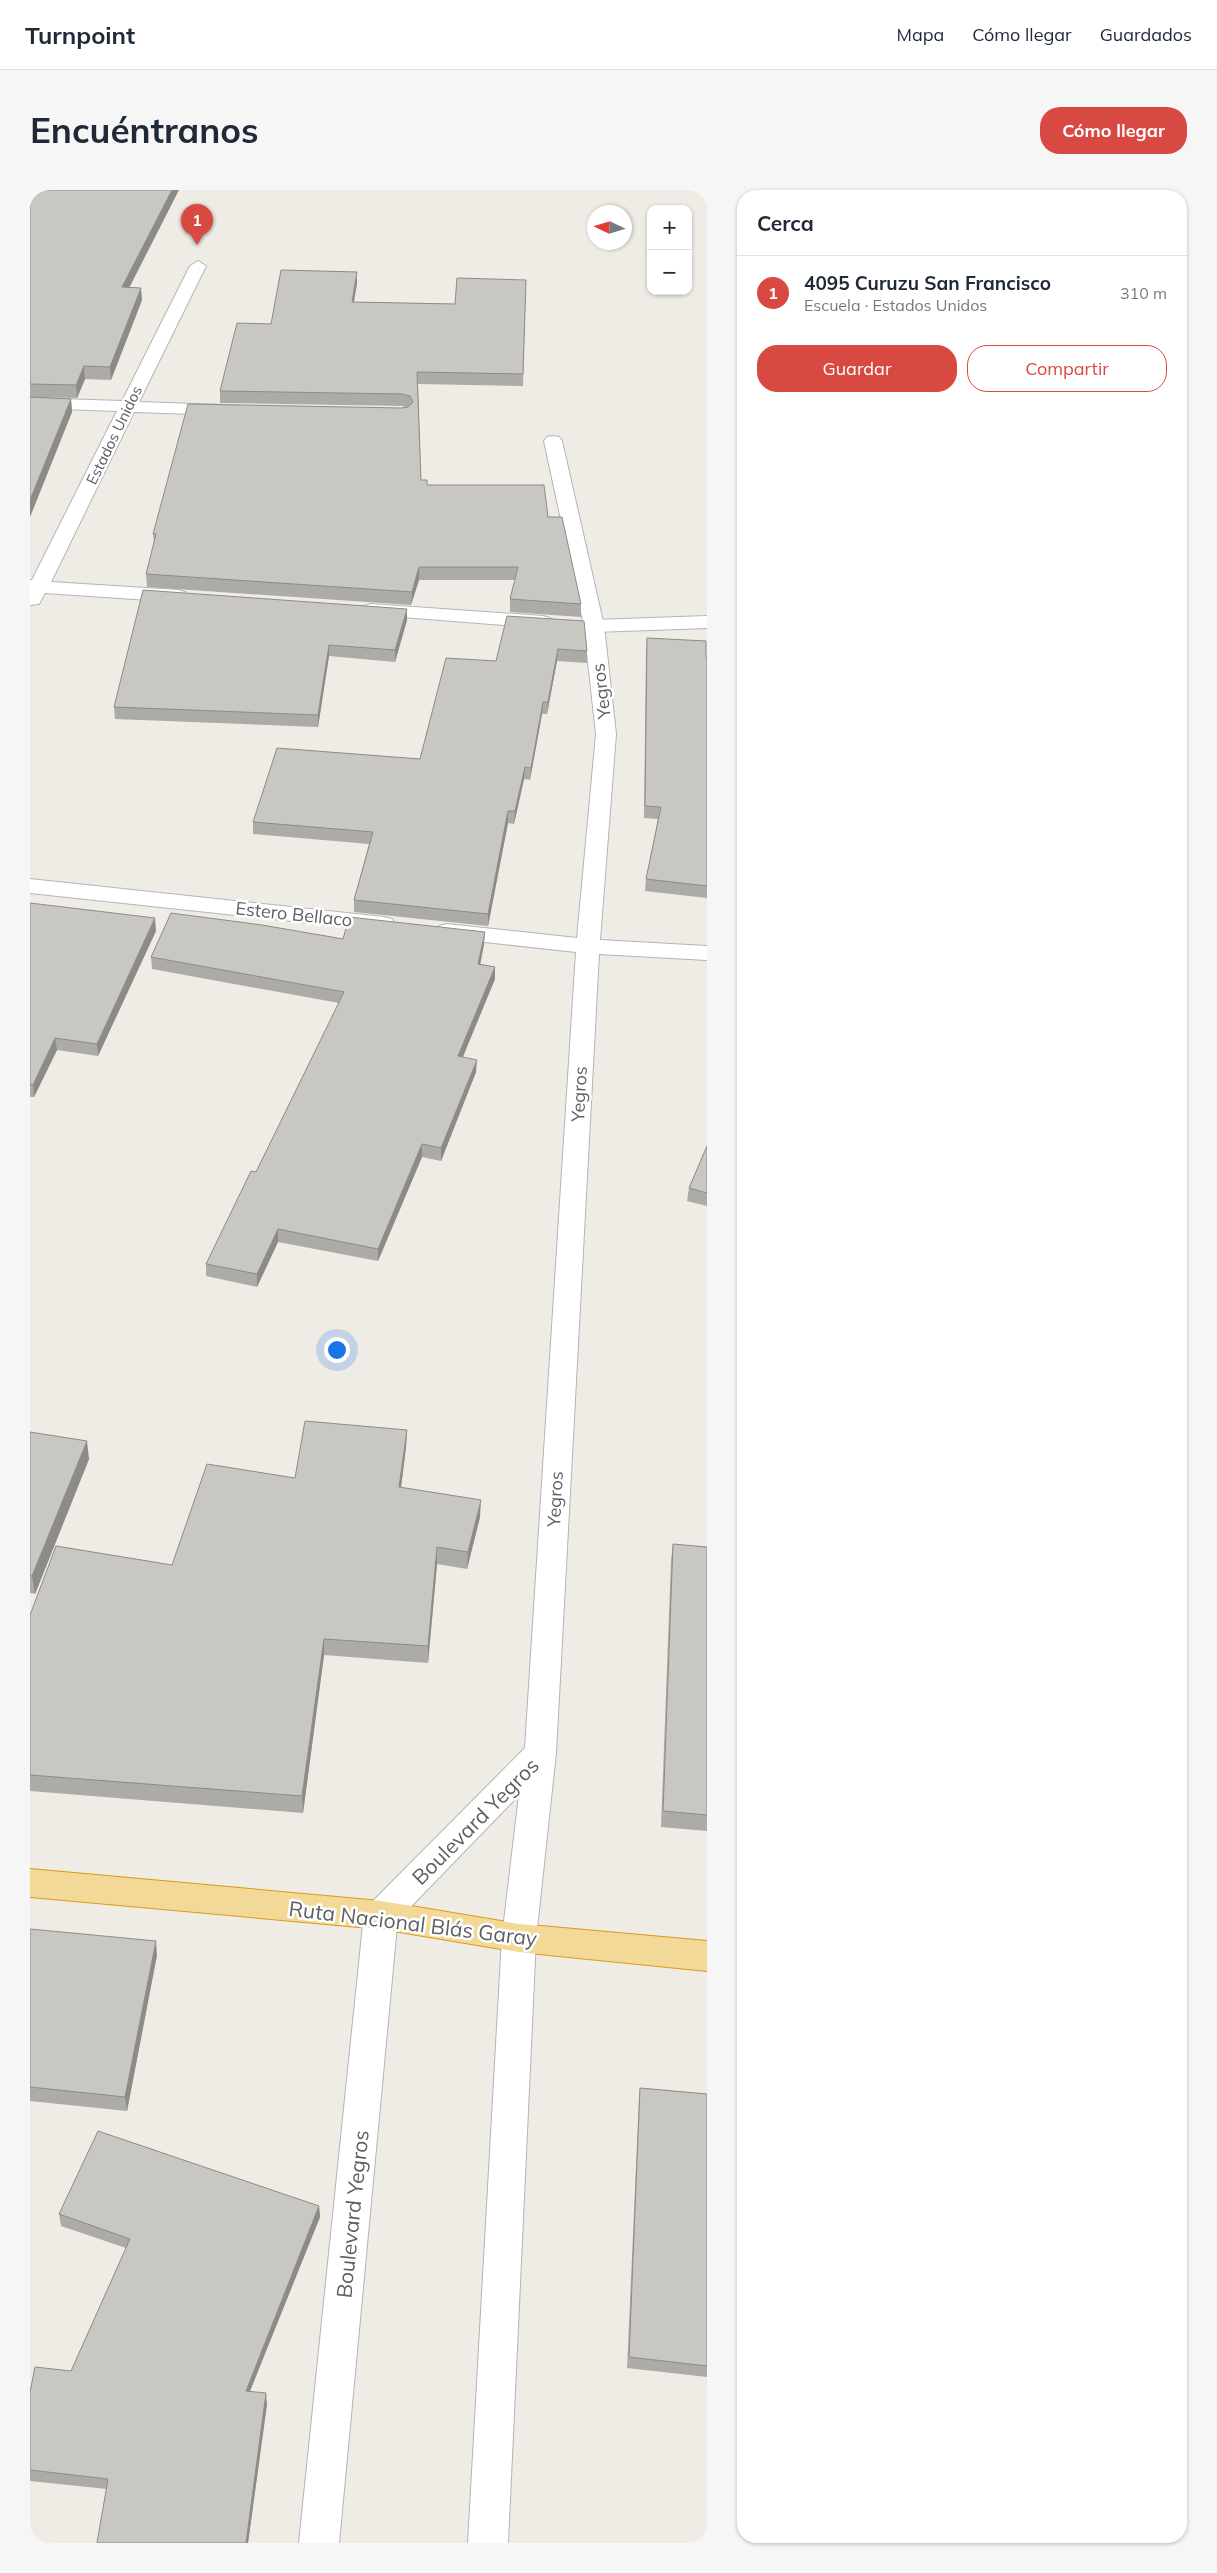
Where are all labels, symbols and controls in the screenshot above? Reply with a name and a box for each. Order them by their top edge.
text: Turnpoint [25,20,135,50]
text: Mapa [896,23,944,46]
text: Cómo llegar [972,23,1072,46]
text: Guardados [1100,23,1192,46]
button: Cómo llegar [1040,107,1187,154]
text: Encuéntranos [30,108,259,152]
pin: 1 [181,204,213,245]
north arrow [587,205,632,250]
map controls [647,205,692,295]
button: + [647,205,692,250]
text: Cerca [757,210,814,236]
button: − [647,250,692,295]
text: 4095 Curuzu San Francisco [804,271,1051,295]
text: 1 [768,283,778,303]
text: 310 m [1120,283,1167,303]
text: Escuela · Estados Unidos [804,295,987,315]
button: Guardar [757,345,957,392]
button: Compartir [967,345,1167,392]
street label: Estados Unidos [82,382,146,488]
street label: Yegros [586,662,616,721]
street label: Estero Bellaco [235,896,353,932]
street label: Yegros [566,1065,592,1123]
your location [324,1337,350,1363]
street label: Yegros [542,1470,568,1528]
street label: Boulevard Yegros [406,1752,544,1890]
street label: Ruta Nacional Blás Garay [287,1895,539,1951]
street label: Boulevard Yegros [330,2129,374,2299]

